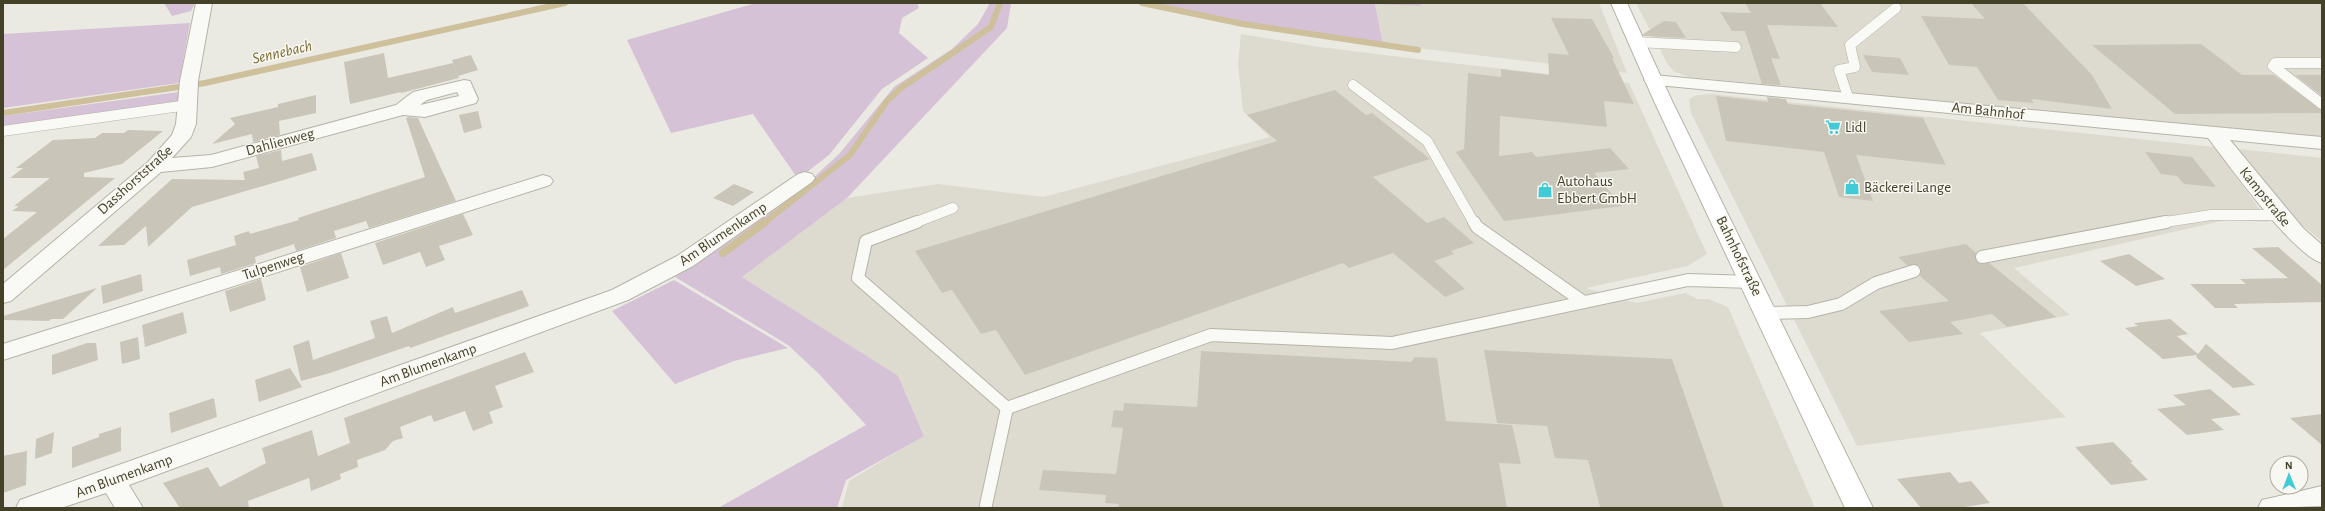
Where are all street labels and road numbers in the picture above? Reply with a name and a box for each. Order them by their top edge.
street label: Am Bahnhof [1951,100,2026,122]
street label: Dahlienweg [244,126,316,158]
street label: Dasshorststraße [95,143,175,217]
street label: Kampstraße [2237,164,2293,230]
street label: Am Blumenkamp [677,199,769,269]
street label: Bahnhofstraße [1713,214,1765,298]
street label: Tulpenweg [240,249,306,283]
street label: Am Blumenkamp [378,341,478,389]
street label: Am Blumenkamp [74,452,174,500]

